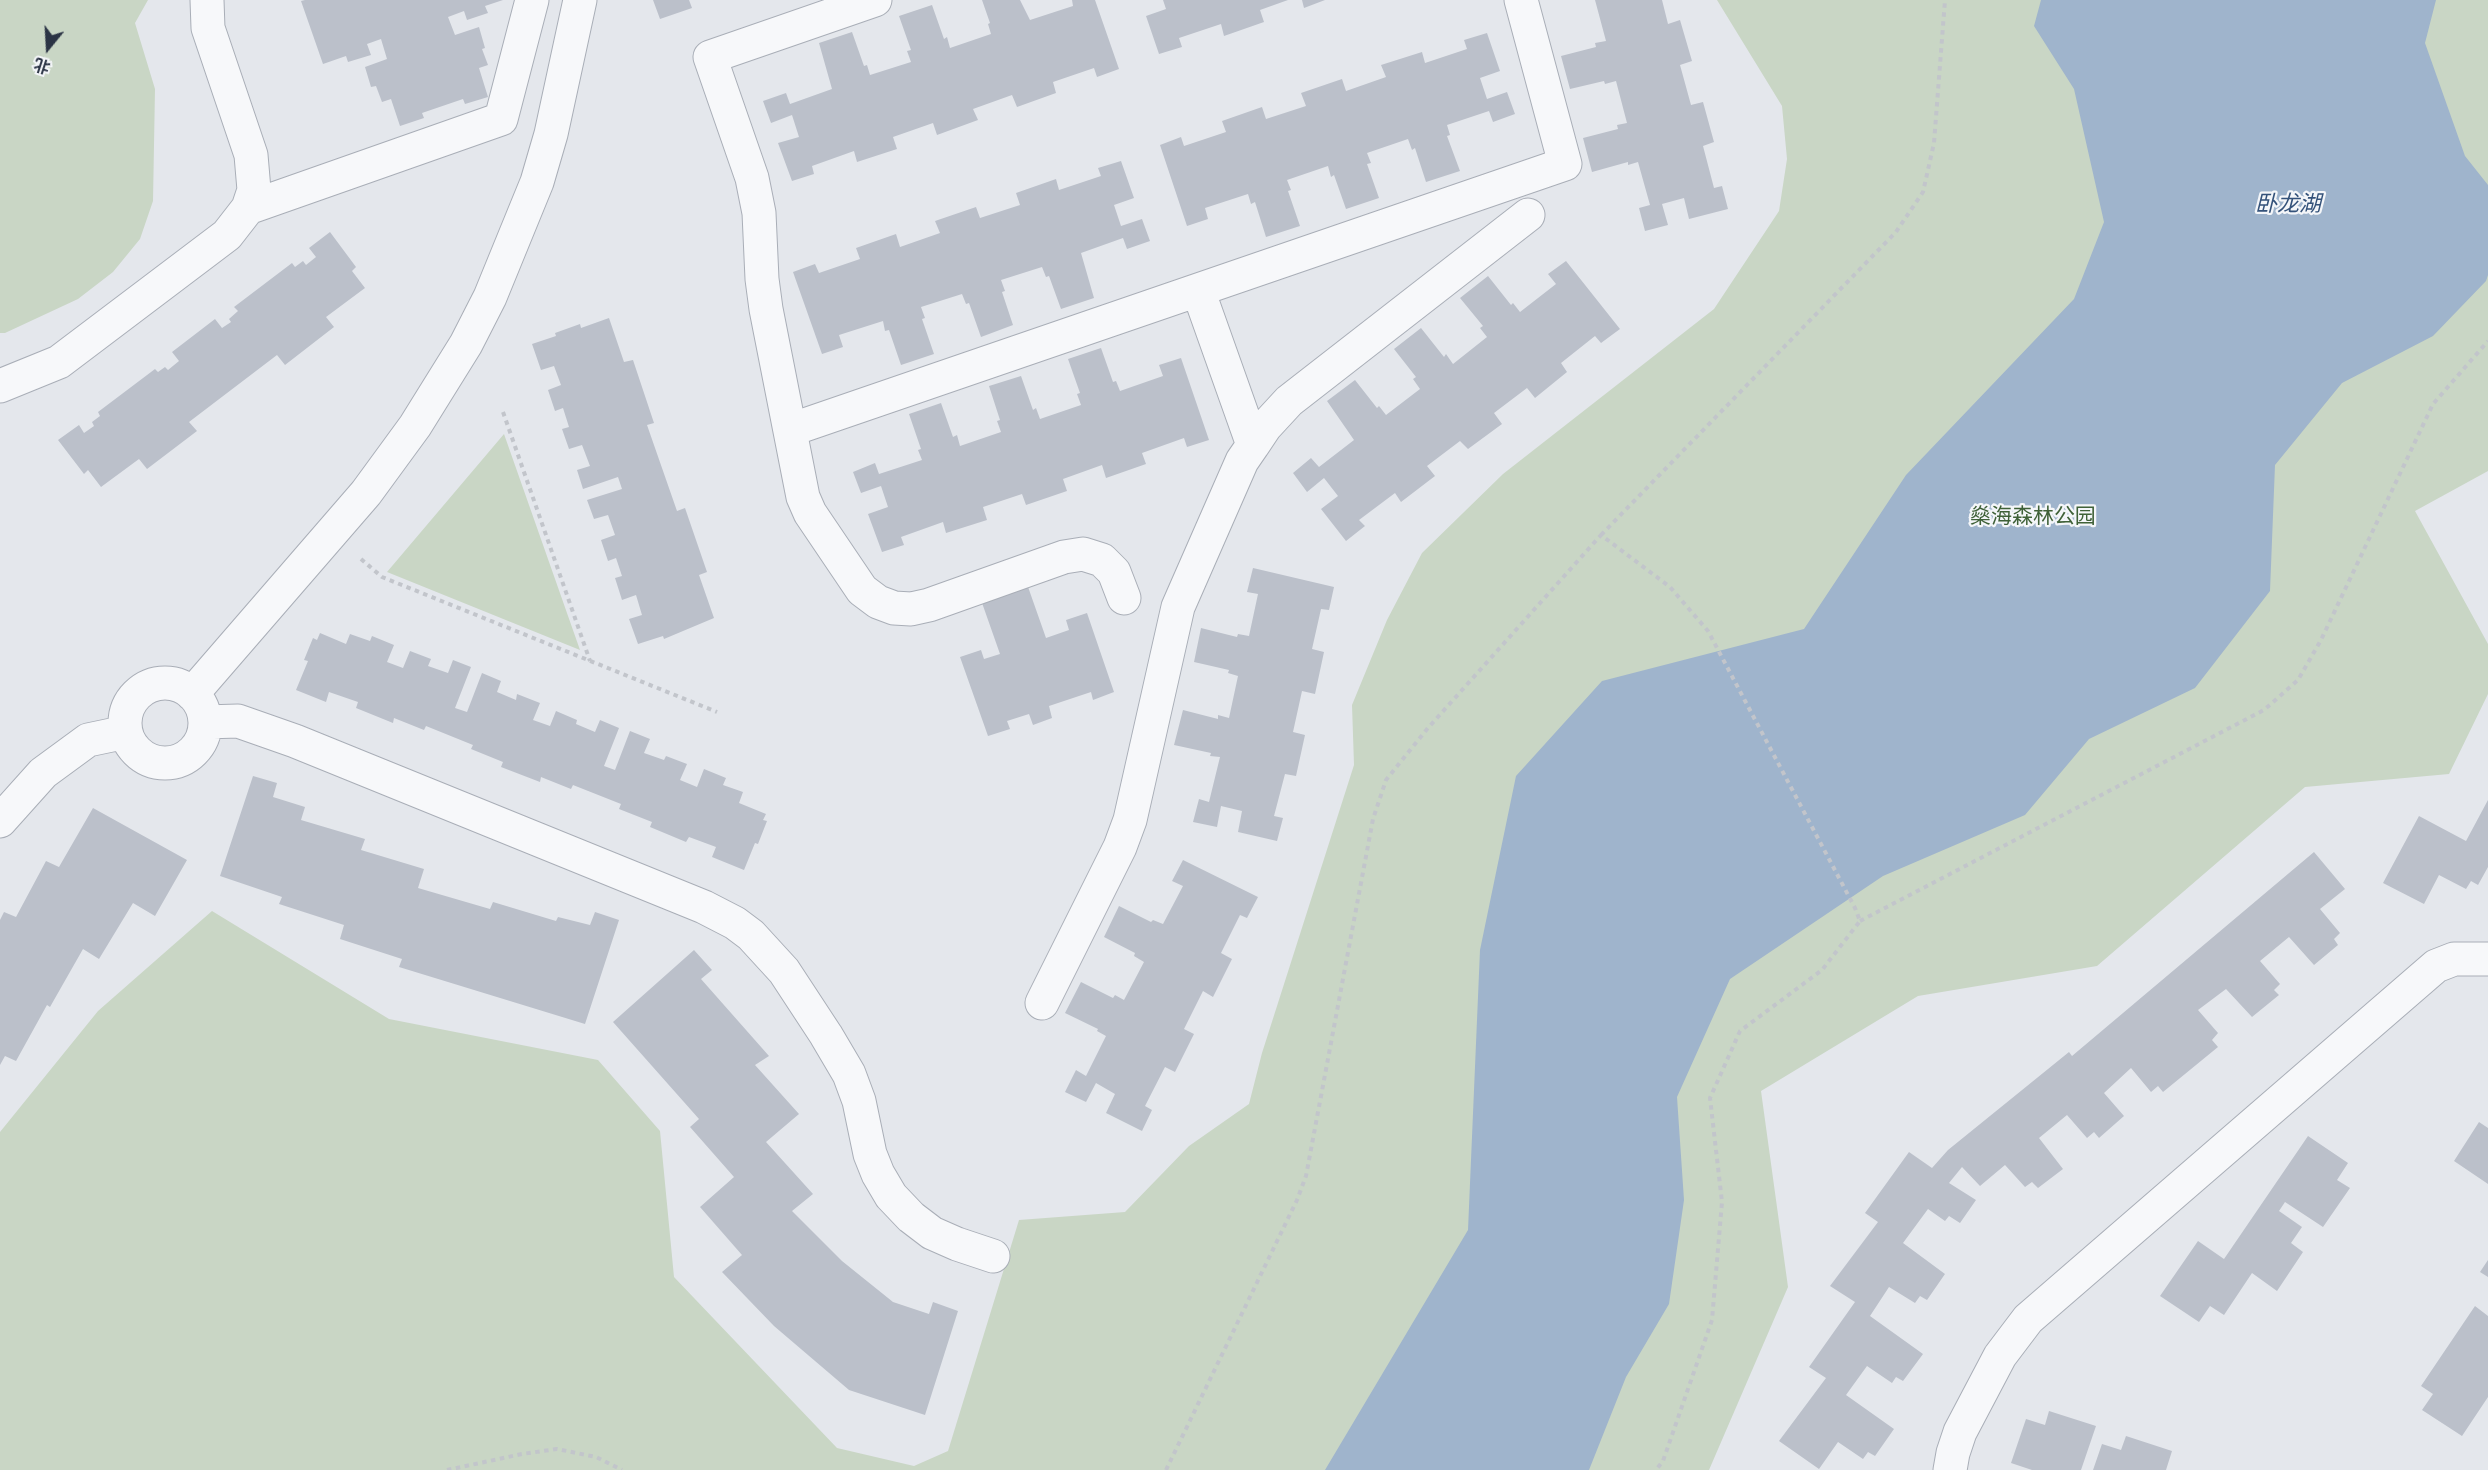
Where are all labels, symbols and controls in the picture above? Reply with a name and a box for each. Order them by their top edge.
north arrow [18,18,78,78]
text: 北 [32,54,53,77]
water label: 卧龙湖 [2255,192,2321,218]
park label: 燊海森林公园 [1970,505,2096,531]

